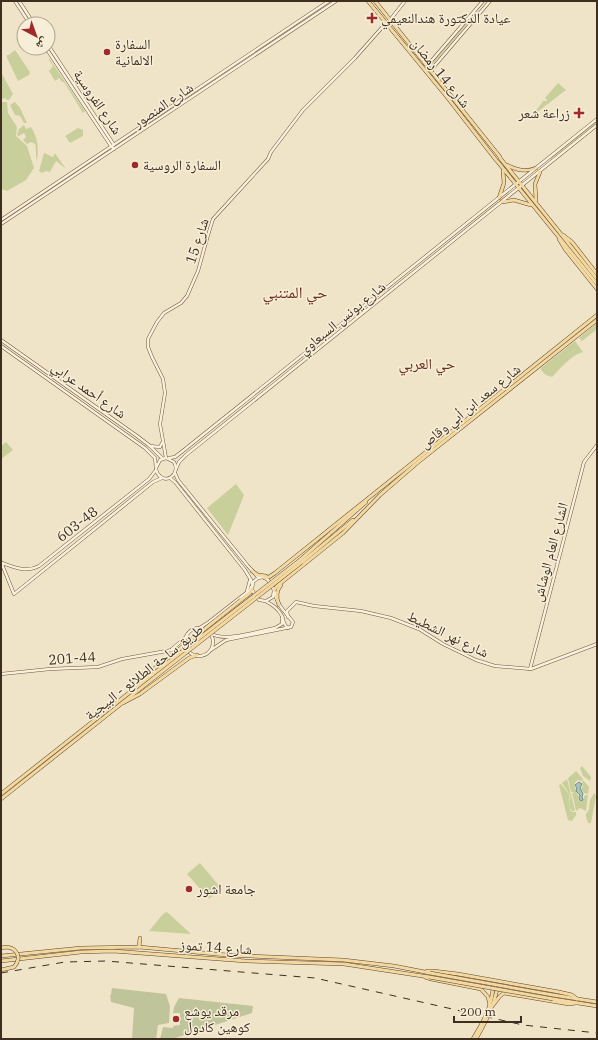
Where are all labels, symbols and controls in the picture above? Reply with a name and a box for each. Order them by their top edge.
place label: عيادة الدكتورة هندالنعيمي [381,9,511,30]
marker: عيادة الدكتورة هندالنعيمي [366,12,378,24]
north arrow [16,16,56,56]
text: ش [33,34,52,53]
place label: السفارة الالمانية [115,35,153,69]
street label: شارع 14 رمضان [407,35,475,112]
marker: السفارة الالمانية [102,47,112,57]
street label: شارع الفروسية [69,66,126,138]
street label: شارع المنصور [129,78,197,133]
place label: زراعة شعر [518,104,570,122]
marker: زراعة شعر [573,107,585,119]
place label: السفارة الروسية [143,156,221,174]
marker: السفارة الروسية [130,160,140,170]
street label: شارع 15 [181,216,214,266]
street label: شارع يونس السبعاوي [295,277,391,361]
district label: حي المتنبي [263,282,327,305]
district label: حي العربي [399,354,456,376]
street label: شارع أحمد عرابي [47,358,130,425]
street label: شارع سعد ابن أبي وقاص [416,360,526,454]
street label: الشارع العام الوشاش [528,501,573,604]
street label: 603-48 [53,502,101,546]
street label: شارع نهر الشطيط [404,607,492,662]
street label: طريق ساحة الطلائع - البيجية [81,620,207,725]
street label: 201-44 [48,647,96,669]
place label: جامعة اشور [196,880,256,898]
marker: جامعة اشور [184,884,194,894]
street label: شارع 14 تموز [178,935,253,960]
scale bar [454,998,521,1024]
place label: مرقد يوشع كوهين كادول [184,1002,250,1036]
text: 200 m [460,1004,496,1019]
marker: مرقد يوشع كوهين كادول [171,1014,181,1024]

